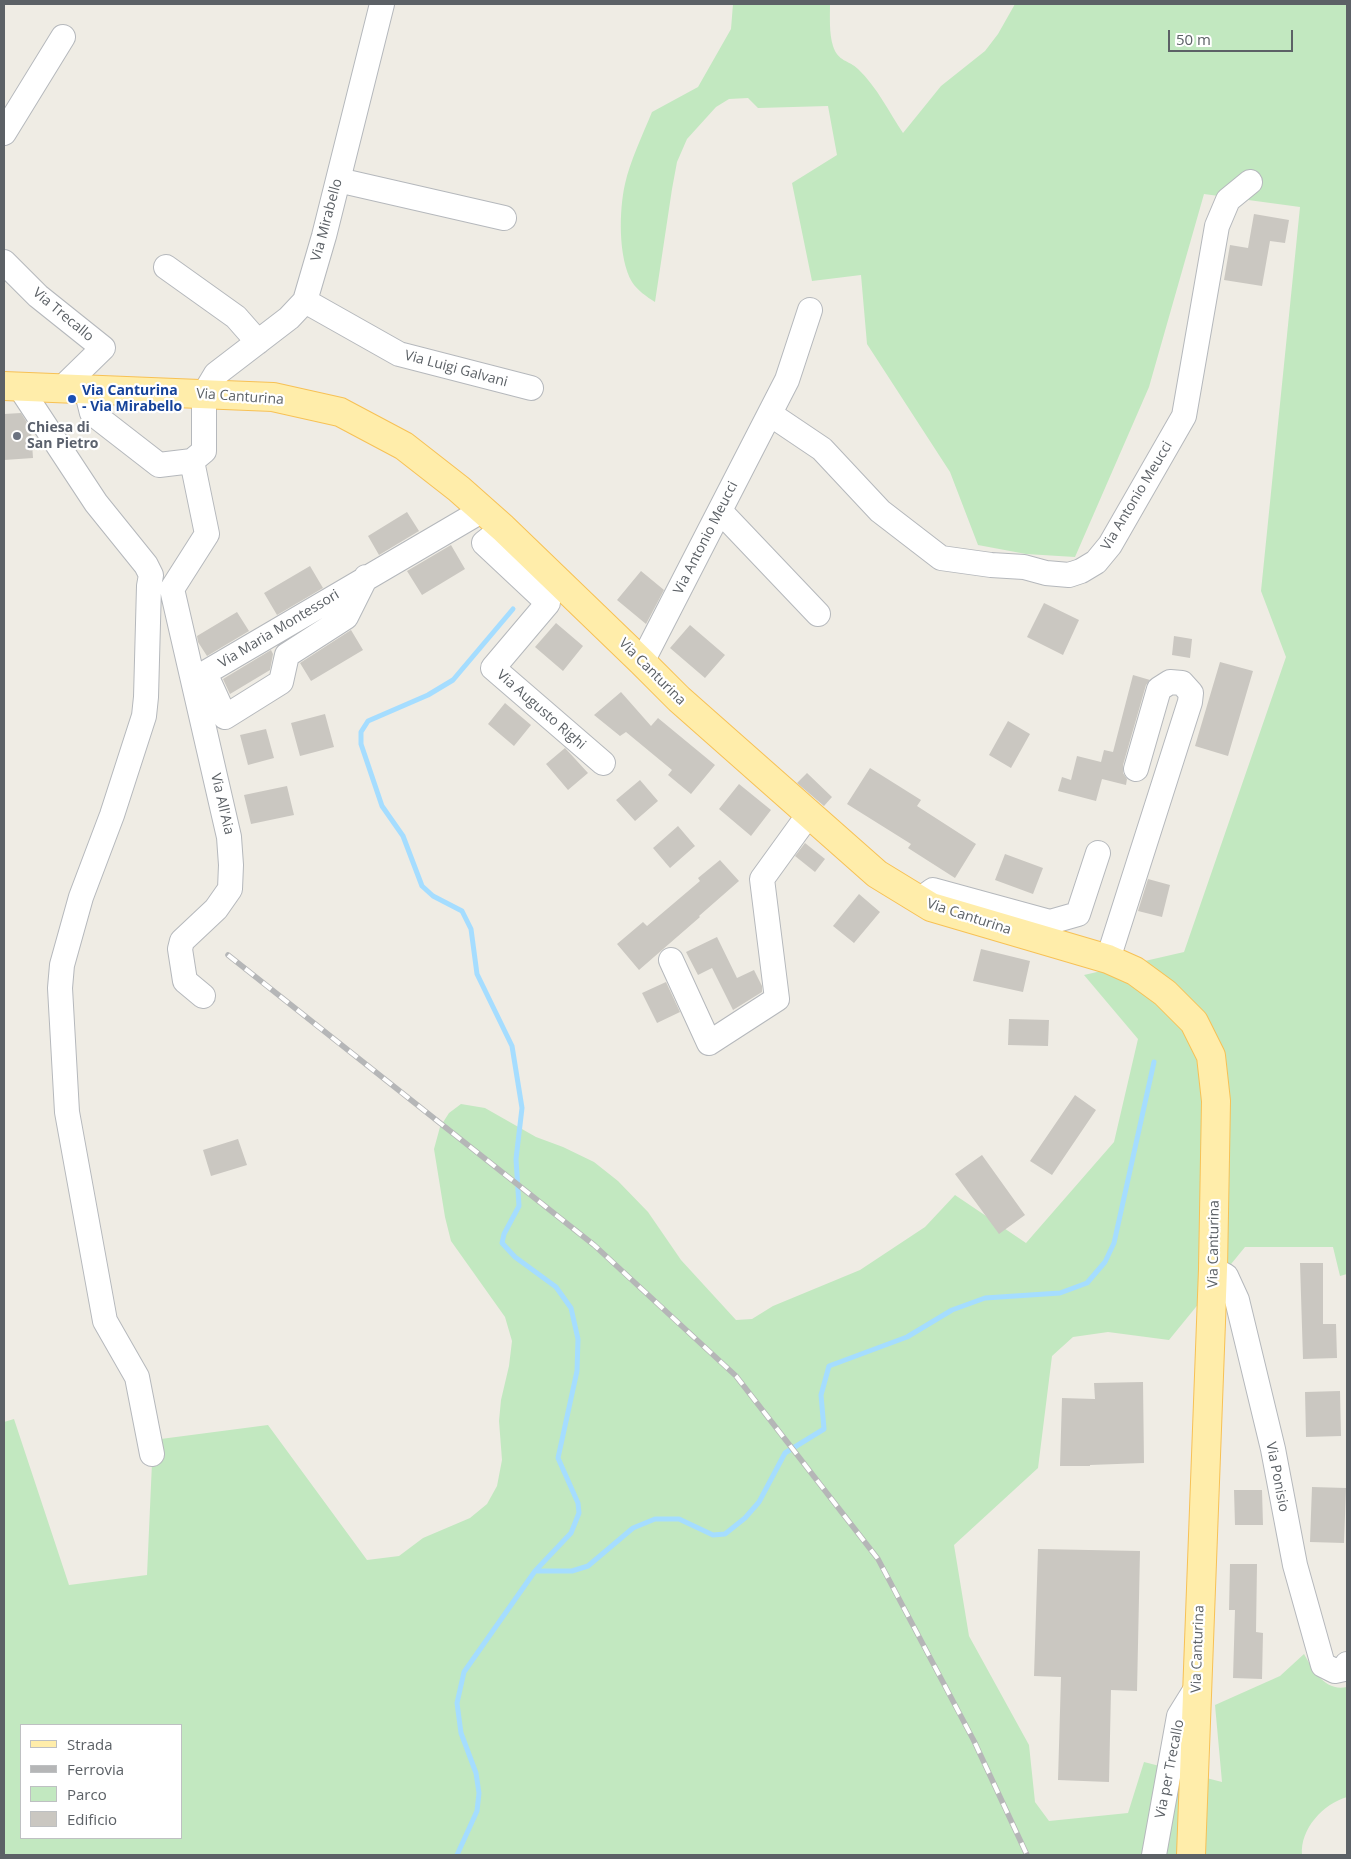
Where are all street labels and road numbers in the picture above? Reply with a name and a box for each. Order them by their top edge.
street label: Via Mirabello [308,177,346,263]
street label: Via Trecallo [29,285,97,345]
street label: Via Luigi Galvani [403,347,509,391]
street label: Via Canturina [196,386,284,408]
street label: Via Antonio Meucci [1098,438,1176,554]
street label: Via Antonio Meucci [670,479,742,597]
street label: Via Maria Montessori [216,586,342,672]
street label: Via Canturina [615,635,689,709]
street label: Via Augusto Righi [493,667,589,753]
street label: Via All'Aia [207,772,237,836]
street label: Via Canturina [925,895,1013,939]
street label: Via Canturina [1205,1200,1223,1288]
street label: Via Ponisio [1262,1441,1292,1513]
street label: Via Canturina [1188,1605,1208,1693]
street label: Via per Trecallo [1152,1718,1188,1820]

